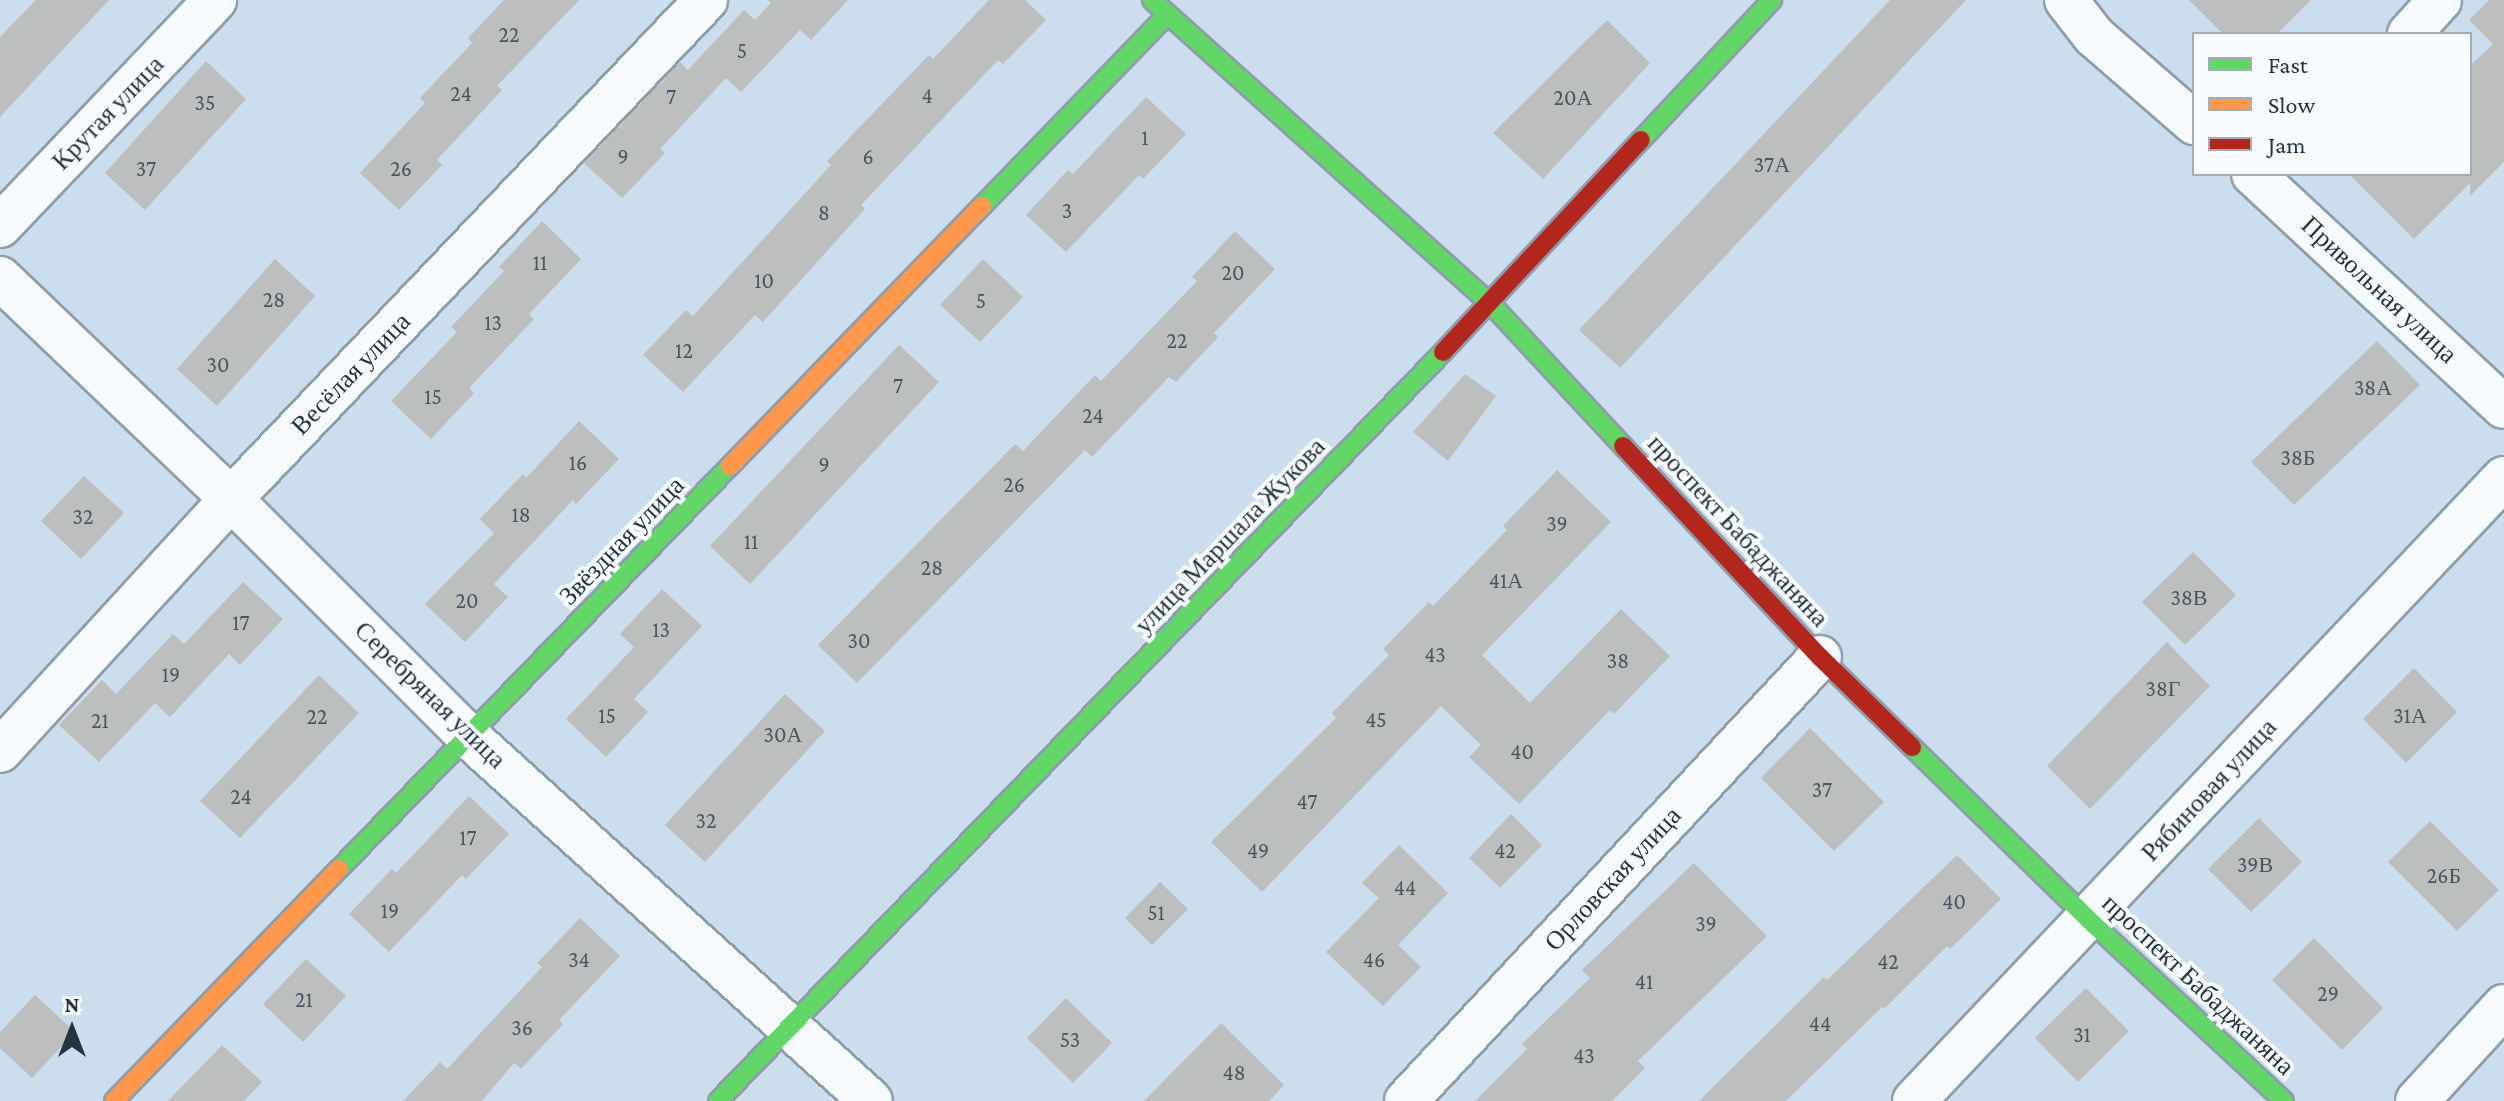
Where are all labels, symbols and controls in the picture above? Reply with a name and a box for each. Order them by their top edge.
house number: 22 [499,22,519,48]
legend [2192,32,2472,176]
house number: 5 [737,38,747,64]
street label: Крутая улица [46,49,170,177]
text: Fast [2268,51,2308,78]
house number: 24 [450,81,472,107]
house number: 4 [921,83,933,109]
house number: 7 [666,84,676,110]
house number: 20А [1554,85,1592,111]
house number: 35 [195,90,215,116]
text: Slow [2268,91,2315,118]
house number: 1 [1141,125,1149,151]
text: Jam [2268,131,2306,158]
house number: 9 [617,144,629,170]
house number: 6 [862,144,874,170]
house number: 37А [1754,152,1790,178]
house number: 37 [136,156,156,182]
house number: 26 [390,156,412,182]
house number: 3 [1062,198,1072,224]
house number: 8 [818,200,830,226]
street label: Привольная улица [2295,210,2463,370]
house number: 11 [533,250,547,276]
house number: 20 [1222,260,1244,286]
house number: 10 [754,268,774,294]
house number: 28 [263,287,285,313]
house number: 5 [976,288,986,314]
street label: Весёлая улица [285,306,417,442]
house number: 13 [484,310,502,336]
house number: 22 [1167,328,1187,354]
house number: 12 [675,338,693,364]
house number: 30 [207,352,229,378]
house number: 7 [893,373,903,399]
house number: 38А [2354,375,2392,401]
house number: 15 [424,384,442,410]
house number: 24 [1082,403,1104,429]
street label: проспект Бабаджаняна [1641,428,1835,634]
street label: улица Маршала Жукова [1128,431,1332,641]
house number: 38Б [2281,445,2315,471]
house number: 16 [569,450,587,476]
house number: 9 [818,452,830,478]
street label: Звёздная улица [553,470,691,612]
house number: 26 [1003,472,1025,498]
house number: 18 [511,502,531,528]
house number: 32 [73,504,93,530]
house number: 39 [1546,511,1568,537]
house number: 11 [744,529,758,555]
house number: 28 [921,555,943,581]
house number: 41А [1489,568,1523,594]
house number: 38В [2171,585,2207,611]
house number: 20 [456,588,478,614]
house number: 17 [232,610,250,636]
street label: Серебряная улица [348,615,512,775]
house number: 13 [652,617,670,643]
house number: 30 [848,628,870,654]
house number: 43 [1424,642,1446,668]
house number: 38 [1607,648,1629,674]
house number: 19 [162,662,180,688]
house number: 38Г [2146,676,2180,702]
house number: 15 [598,703,616,729]
house number: 31А [2393,703,2427,729]
house number: 22 [307,704,327,730]
house number: 45 [1365,707,1387,733]
house number: 21 [91,708,109,734]
street label: Рябиновая улица [2135,712,2283,868]
house number: 30А [764,722,802,748]
house number: 40 [1510,739,1534,765]
house number: 37 [1812,777,1832,803]
house number: 24 [230,784,252,810]
house number: 47 [1297,789,1317,815]
street label: Орловская улица [1538,800,1688,958]
house number: 32 [696,808,716,834]
house number: 17 [459,825,477,851]
house number: 49 [1247,838,1269,864]
house number: 42 [1494,838,1516,864]
house number: 39В [2237,852,2273,878]
house number: 26Б [2427,863,2461,889]
house number: 44 [1394,875,1416,901]
street label: проспект Бабаджаняна [2095,888,2301,1082]
house number: 40 [1942,889,1966,915]
house number: 19 [381,898,399,924]
house number: 51 [1147,900,1165,926]
house number: 39 [1695,911,1717,937]
house number: 34 [568,947,590,973]
house number: 46 [1363,947,1385,973]
house number: 42 [1877,949,1899,975]
house number: 41 [1635,969,1653,995]
house number: 29 [2317,981,2339,1007]
house number: 21 [295,987,313,1013]
north arrow [32,989,112,1069]
text: N [65,992,80,1017]
house number: 44 [1809,1011,1831,1037]
house number: 36 [511,1015,533,1041]
house number: 31 [2073,1022,2091,1048]
house number: 53 [1060,1027,1080,1053]
house number: 43 [1573,1043,1595,1069]
house number: 48 [1222,1060,1246,1086]

